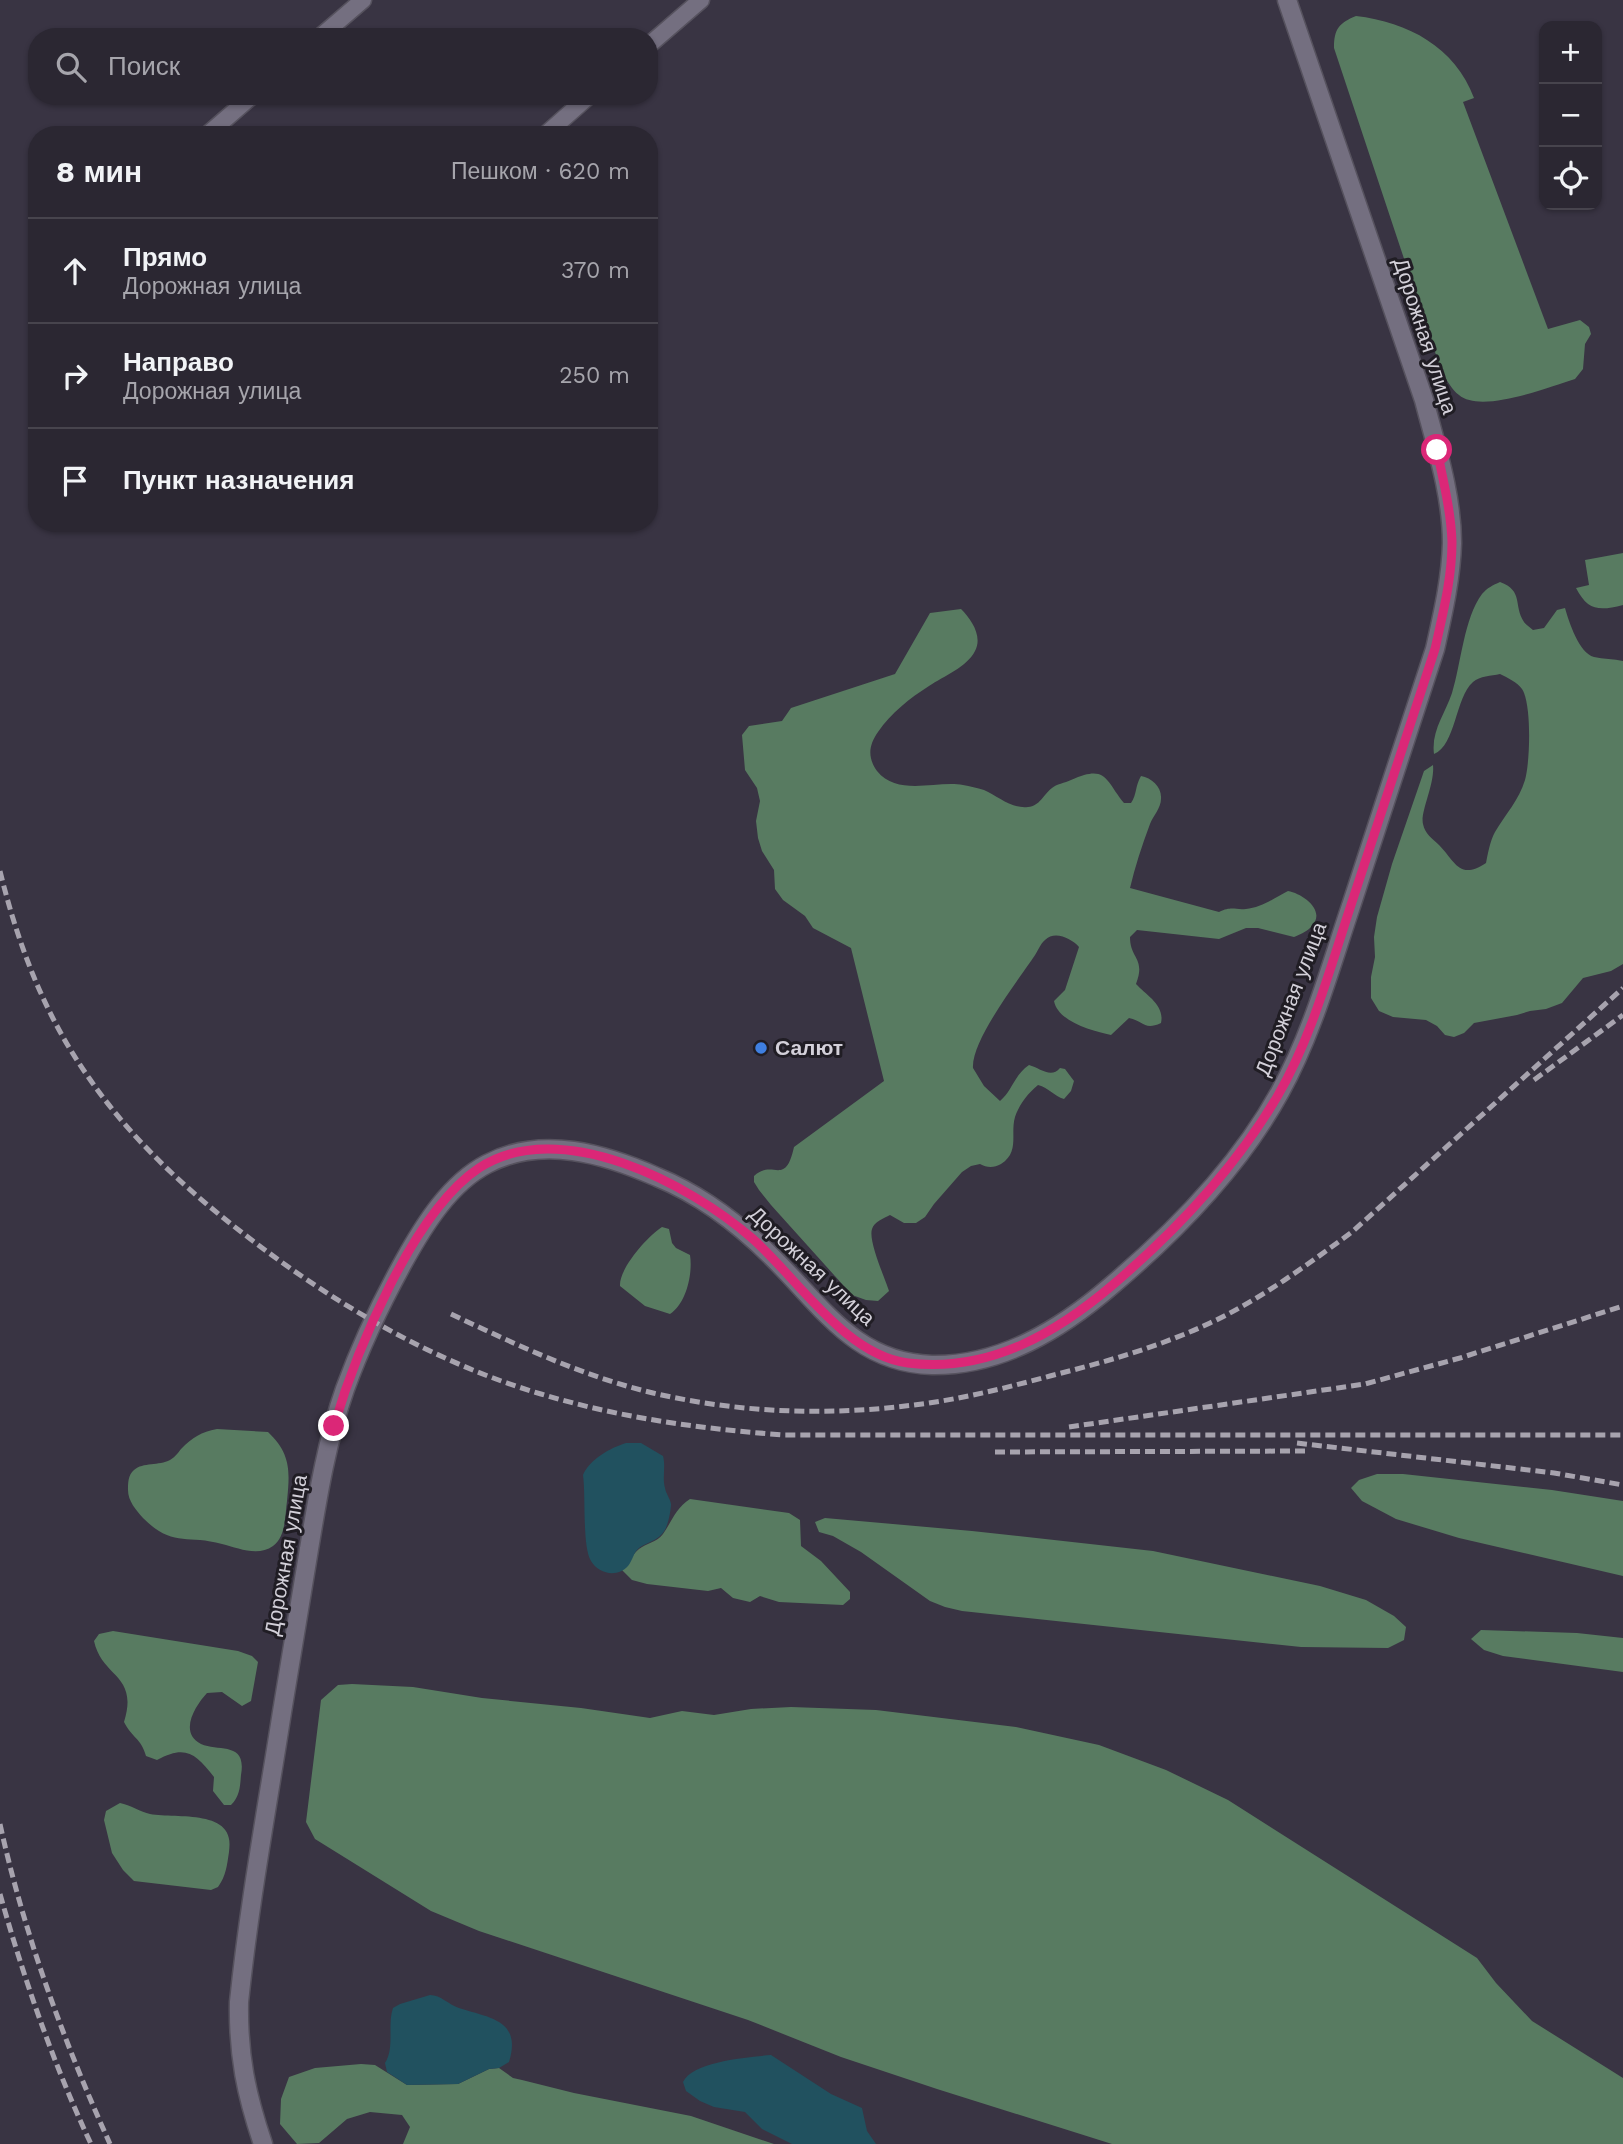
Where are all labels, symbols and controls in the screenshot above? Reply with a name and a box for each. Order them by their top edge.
map controls [1539,21,1602,210]
button: + [1539,21,1602,84]
search box [28,28,658,105]
icon: search [52,48,90,86]
text: Поиск [108,51,180,81]
button: − [1539,84,1602,147]
button: locate [1539,147,1602,210]
text: 8 мин [56,154,142,189]
text: Пешком · 620 m [451,158,630,185]
text: Прямо [123,242,207,272]
icon: ahead [56,252,94,290]
street label: Дорожная улица [1388,255,1463,417]
text: 370 m [561,257,630,284]
text: Дорожная улица [123,273,301,300]
text: Направо [123,347,234,377]
icon: right [56,357,94,395]
text: 250 m [559,362,630,389]
text: Дорожная улица [123,378,301,405]
route start [1421,434,1452,465]
icon: arrive [56,462,94,500]
text: Пункт назначения [123,465,354,495]
street label: Дорожная улица [1250,918,1331,1079]
place label: Салют [775,1035,843,1060]
marker: Салют [753,1040,769,1056]
street label: Дорожная улица [744,1201,881,1331]
route end [318,1410,349,1441]
street label: Дорожная улица [259,1472,312,1637]

